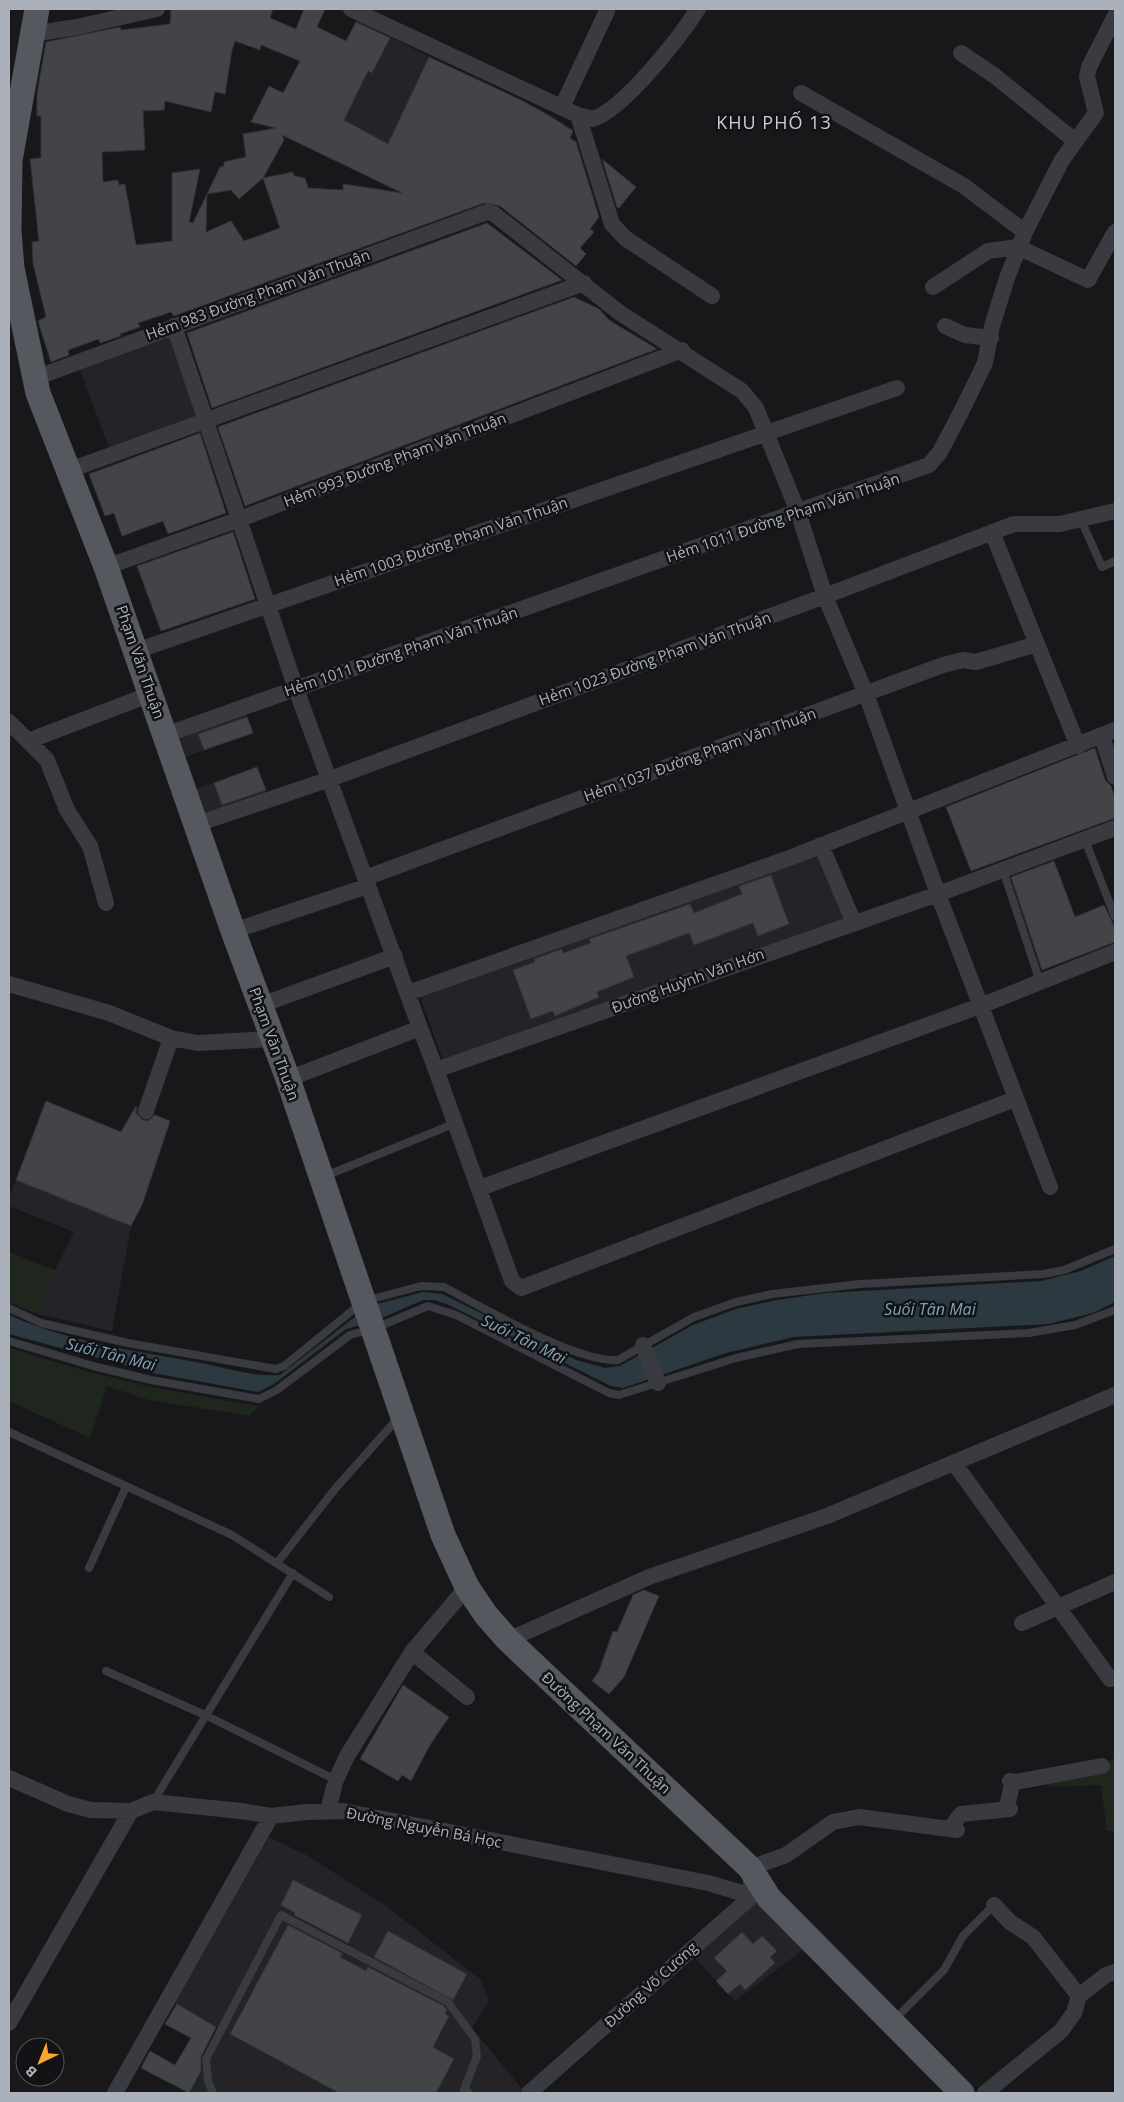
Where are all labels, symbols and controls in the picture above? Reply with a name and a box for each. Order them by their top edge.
district label: KHU PHỐ 13 [716,110,832,134]
street label: Hẻm 983 Đường Phạm Văn Thuận [143,244,372,344]
street label: Hẻm 993 Đường Phạm Văn Thuận [280,407,509,511]
street label: Hẻm 1011 Đường Phạm Văn Thuận [663,468,902,566]
street label: Hẻm 1003 Đường Phạm Văn Thuận [331,492,570,590]
street label: Phạm Văn Thuận [112,602,170,721]
street label: Hẻm 1011 Đường Phạm Văn Thuận [281,602,520,700]
street label: Hẻm 1023 Đường Phạm Văn Thuận [536,607,773,709]
street label: Hẻm 1037 Đường Phạm Văn Thuận [581,703,818,805]
street label: Đường Huỳnh Văn Hớn [609,943,767,1017]
street label: Phạm Văn Thuận [245,984,305,1103]
water label: Suối Tân Mai [884,1298,977,1320]
water label: Suối Tân Mai [478,1309,571,1369]
water label: Suối Tân Mai [64,1332,159,1376]
street label: Đường Phạm Văn Thuận [538,1667,676,1798]
street label: Đường Nguyễn Bá Học [345,1802,504,1852]
street label: Đường Võ Cương [599,1937,701,2031]
north arrow [15,2037,65,2087]
text: B [21,2062,41,2082]

